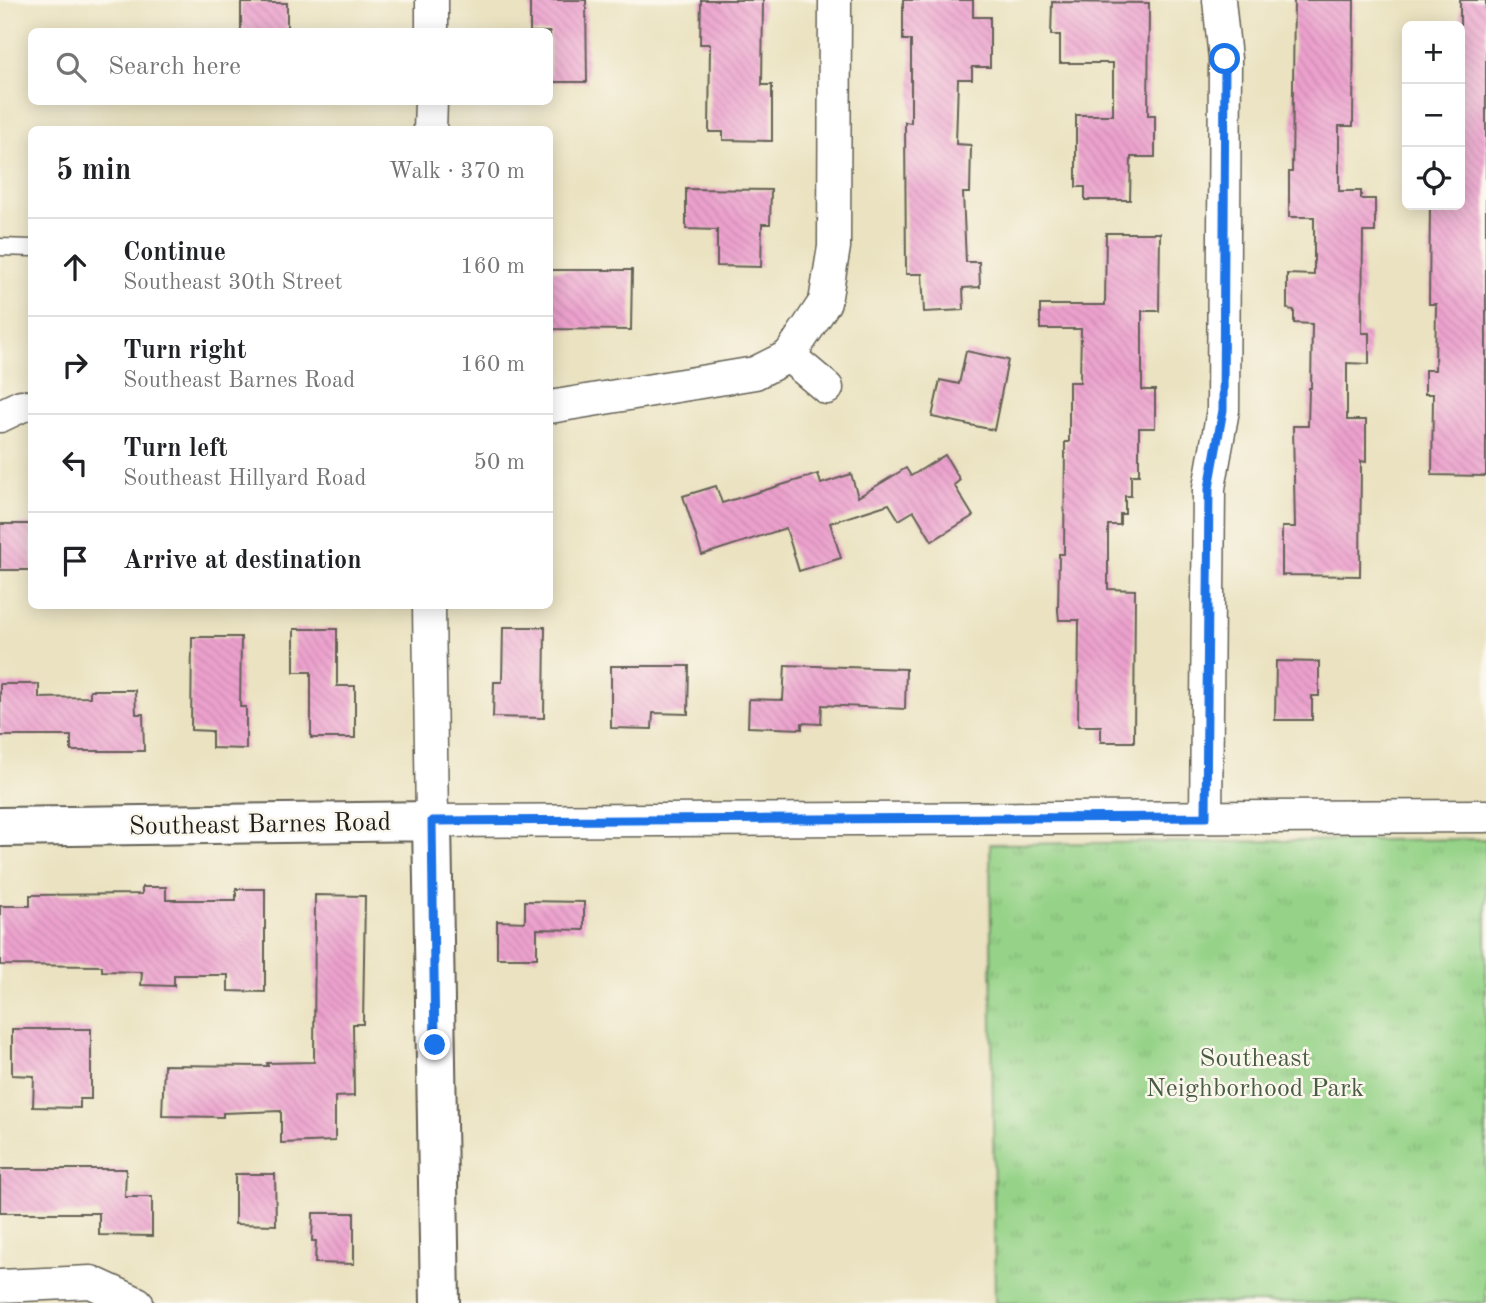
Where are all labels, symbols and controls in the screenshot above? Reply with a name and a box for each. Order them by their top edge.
map controls [1402,21,1465,210]
button: + [1402,21,1465,84]
search box [28,28,553,105]
route start [1209,43,1240,74]
icon: search [52,48,90,86]
text: Search here [108,54,241,80]
button: − [1402,84,1465,147]
button: locate [1402,147,1465,210]
text: 5 min [56,156,131,186]
text: Walk · 370 m [389,160,525,183]
text: Continue [123,240,226,266]
icon: ahead [56,248,94,286]
text: 160 m [460,255,525,278]
text: Southeast 30th Street [123,271,343,294]
text: Turn right [123,338,246,364]
icon: right [56,346,94,384]
text: 160 m [460,353,525,376]
text: Southeast Barnes Road [123,369,355,392]
text: Turn left [123,436,228,462]
icon: left [56,444,94,482]
text: 50 m [474,451,525,474]
text: Southeast Hillyard Road [123,467,367,490]
icon: arrive [56,542,94,580]
text: Arrive at destination [123,548,362,574]
street label: Southeast Barnes Road [129,810,392,840]
route end [419,1029,450,1060]
park label: Southeast Neighborhood Park [1146,1046,1364,1102]

